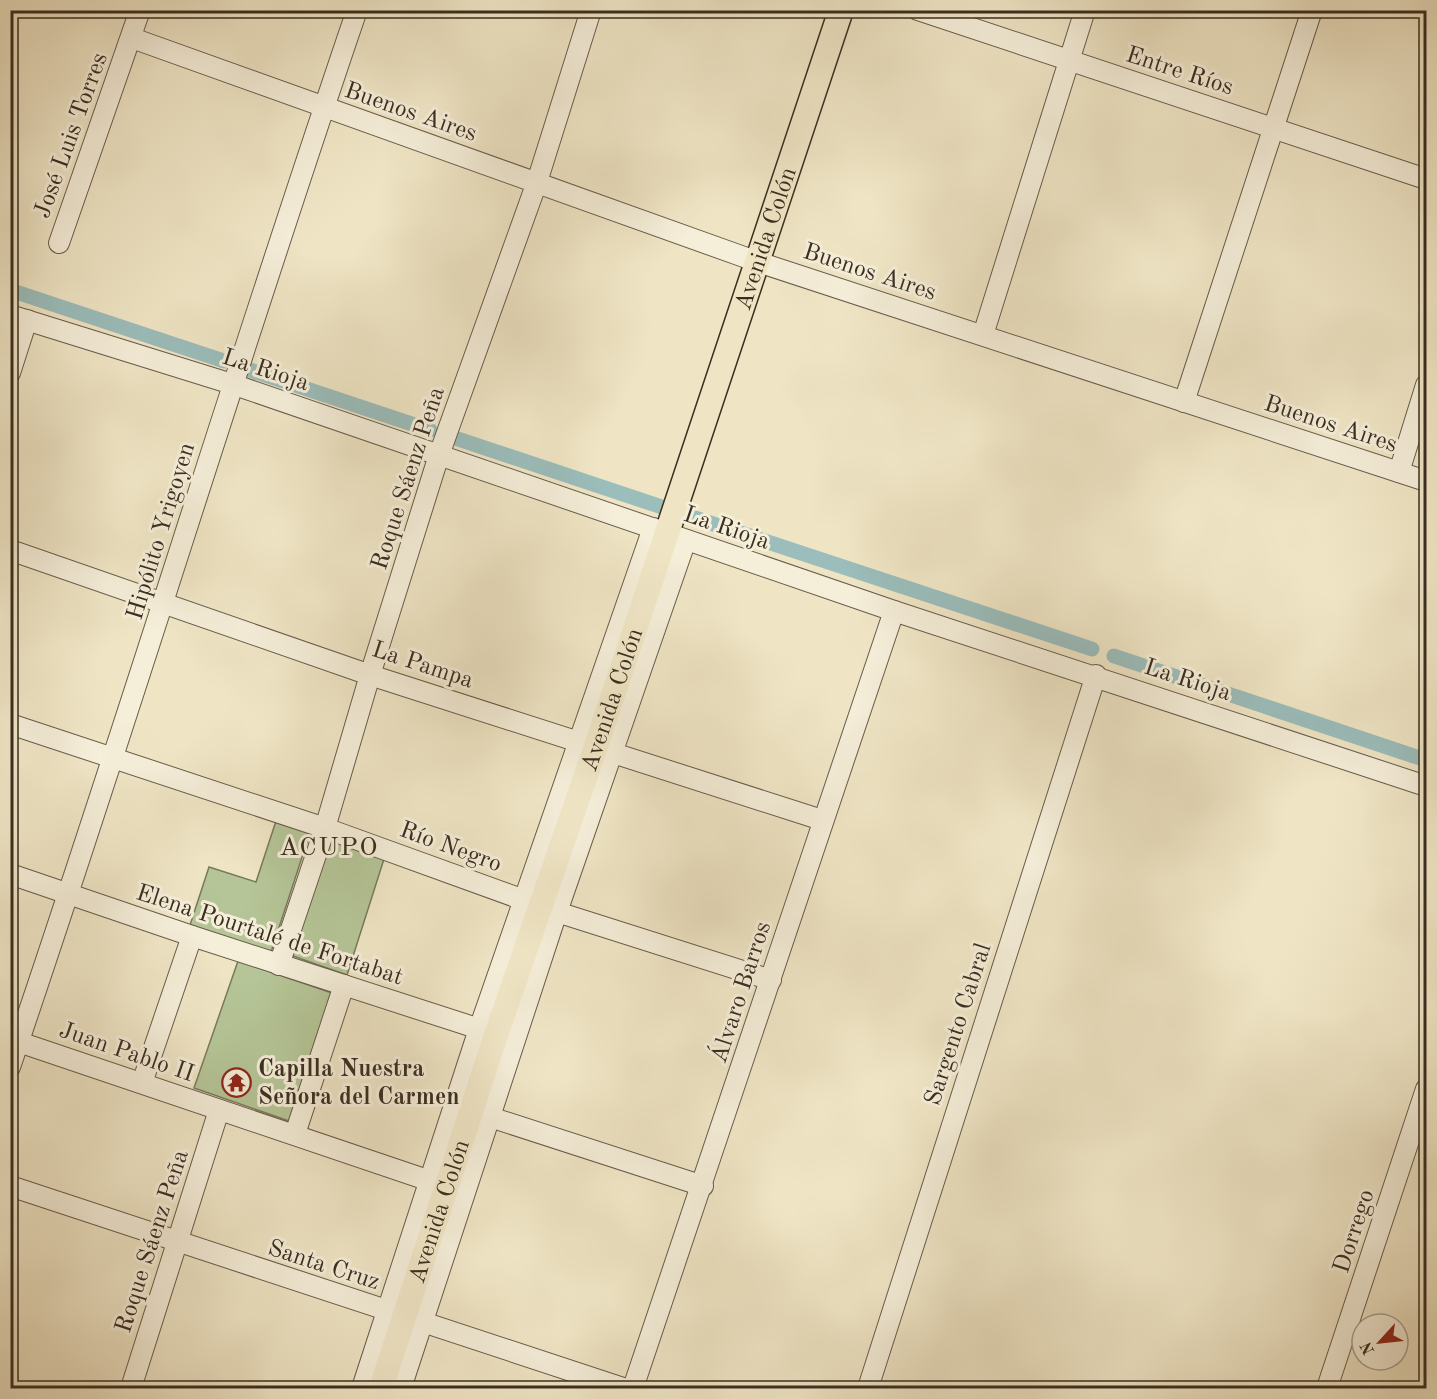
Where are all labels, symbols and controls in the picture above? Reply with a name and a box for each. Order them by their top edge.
street label: Entre Ríos [1123,43,1236,101]
street label: José Luis Torres [31,50,113,222]
street label: Buenos Aires [341,79,480,147]
street label: Avenida Colón [732,164,802,314]
street label: Buenos Aires [800,240,939,306]
street label: La Rioja [219,346,312,396]
street label: Roque Sáenz Peña [368,384,450,573]
street label: Buenos Aires [1261,392,1400,458]
street label: Hipólito Yrigoyen [124,440,200,623]
street label: La Rioja [680,503,773,555]
street label: Avenida Colón [578,626,648,775]
street label: La Pampa [369,638,476,694]
street label: La Rioja [1141,656,1234,706]
street label: Río Negro [396,818,504,877]
district label: ACUPO [279,835,379,861]
street label: Elena Pourtalé de Fortabat [133,881,406,990]
street label: Álvaro Barros [704,918,776,1066]
street label: Sargento Cabral [921,941,996,1109]
street label: Juan Pablo II [56,1019,197,1087]
place label: Capilla Nuestra Señora del Carmen [258,1058,460,1110]
temple icon: Capilla Nuestra Señora del Carmen [221,1066,253,1098]
street label: Avenida Colón [406,1137,475,1286]
street label: Roque Sáenz Peña [112,1147,194,1336]
street label: Dorrego [1330,1187,1380,1276]
street label: Santa Cruz [265,1237,382,1295]
north arrow [1350,1312,1410,1372]
text: N [1358,1338,1378,1357]

